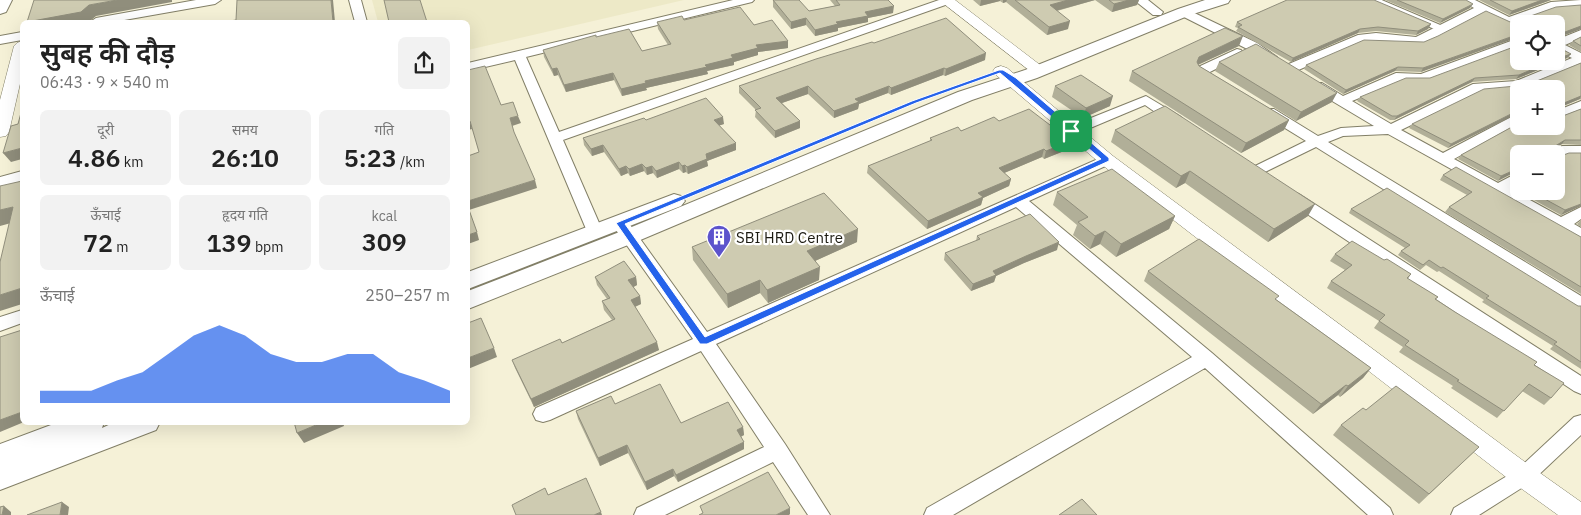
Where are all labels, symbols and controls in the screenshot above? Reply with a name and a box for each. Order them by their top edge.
map controls [1510,15,1565,200]
button: locate [1510,15,1565,70]
text: सुबह की दौड़ [40,34,175,71]
button: share [398,37,450,89]
text: 06:43 · 9 × 540 m [40,72,169,92]
button: + [1510,80,1565,135]
pin [1050,110,1092,152]
icon: arrive [1057,117,1085,145]
text: दूरी [97,121,114,139]
text: समय [232,121,258,139]
text: गति [375,121,394,139]
text: 4.86 [68,141,120,174]
text: 26:10 [211,141,279,174]
text: 5:23 [344,141,397,174]
button: − [1510,145,1565,200]
text: km [120,153,143,171]
text: /km [397,153,425,171]
text: ऊँचाई [90,206,121,224]
text: हृदय गति [222,206,268,224]
text: kcal [372,207,397,225]
building icon: SBI HRD Centre [706,224,732,258]
text: 309 [362,225,407,258]
text: 72 [83,226,113,259]
text: 139 [207,226,252,259]
place label: SBI HRD Centre [736,228,843,247]
text: m [113,238,128,256]
text: bpm [252,238,283,256]
text: ऊँचाई [40,285,75,305]
text: 250–257 m [365,285,450,305]

